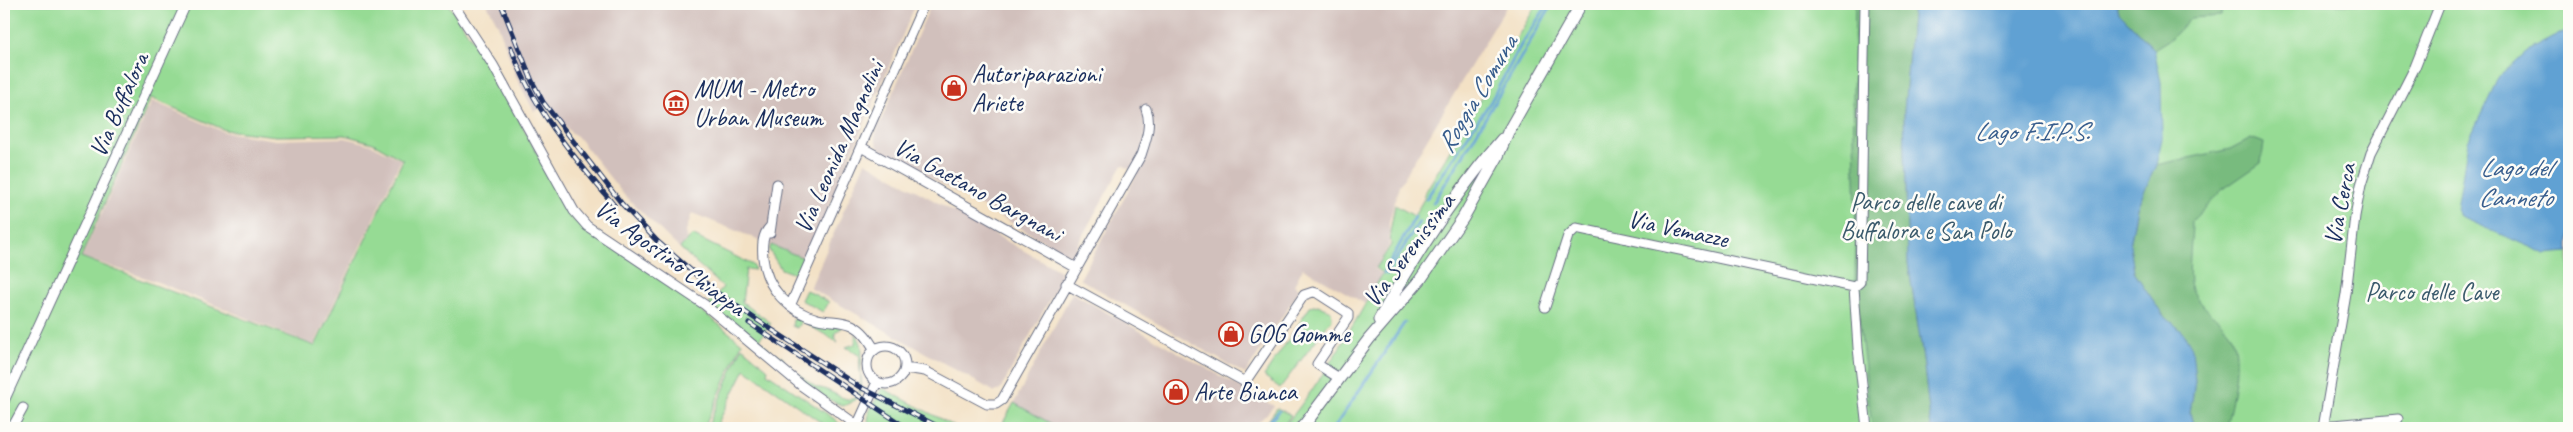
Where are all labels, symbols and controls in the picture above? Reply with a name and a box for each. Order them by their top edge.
water label: Roggia Comuna [1429,26,1527,159]
street label: Via Buffalora [82,45,157,162]
street label: Via Leonida Magnolini [787,53,893,238]
place label: Autoriparazioni Ariete [972,58,1104,119]
place label: MUM - Metro Urban Museum [694,73,825,134]
shop icon: Autoriparazioni Ariete [941,75,967,101]
museum icon: MUM - Metro Urban Museum [663,90,689,116]
water label: Lago F.I.P.S. [1975,115,2094,148]
street label: Via Gaetano Bargnani [888,131,1071,251]
water label: Lago del Canneto [2478,151,2559,214]
street label: Via Cerca [2316,159,2364,247]
street label: Via Serenissima [1356,185,1463,313]
park label: Parco delle cave di Buffalora e San Polo [1841,186,2015,247]
street label: Via Agostino Chiappa [588,193,753,325]
street label: Via Vemazze [1625,203,1733,256]
park label: Parco delle Cave [2366,276,2500,308]
place label: GOG Gomme [1248,318,1352,350]
shop icon: GOG Gomme [1218,321,1244,347]
place label: Arte Bianca [1194,376,1299,408]
shop icon: Arte Bianca [1163,379,1189,405]

